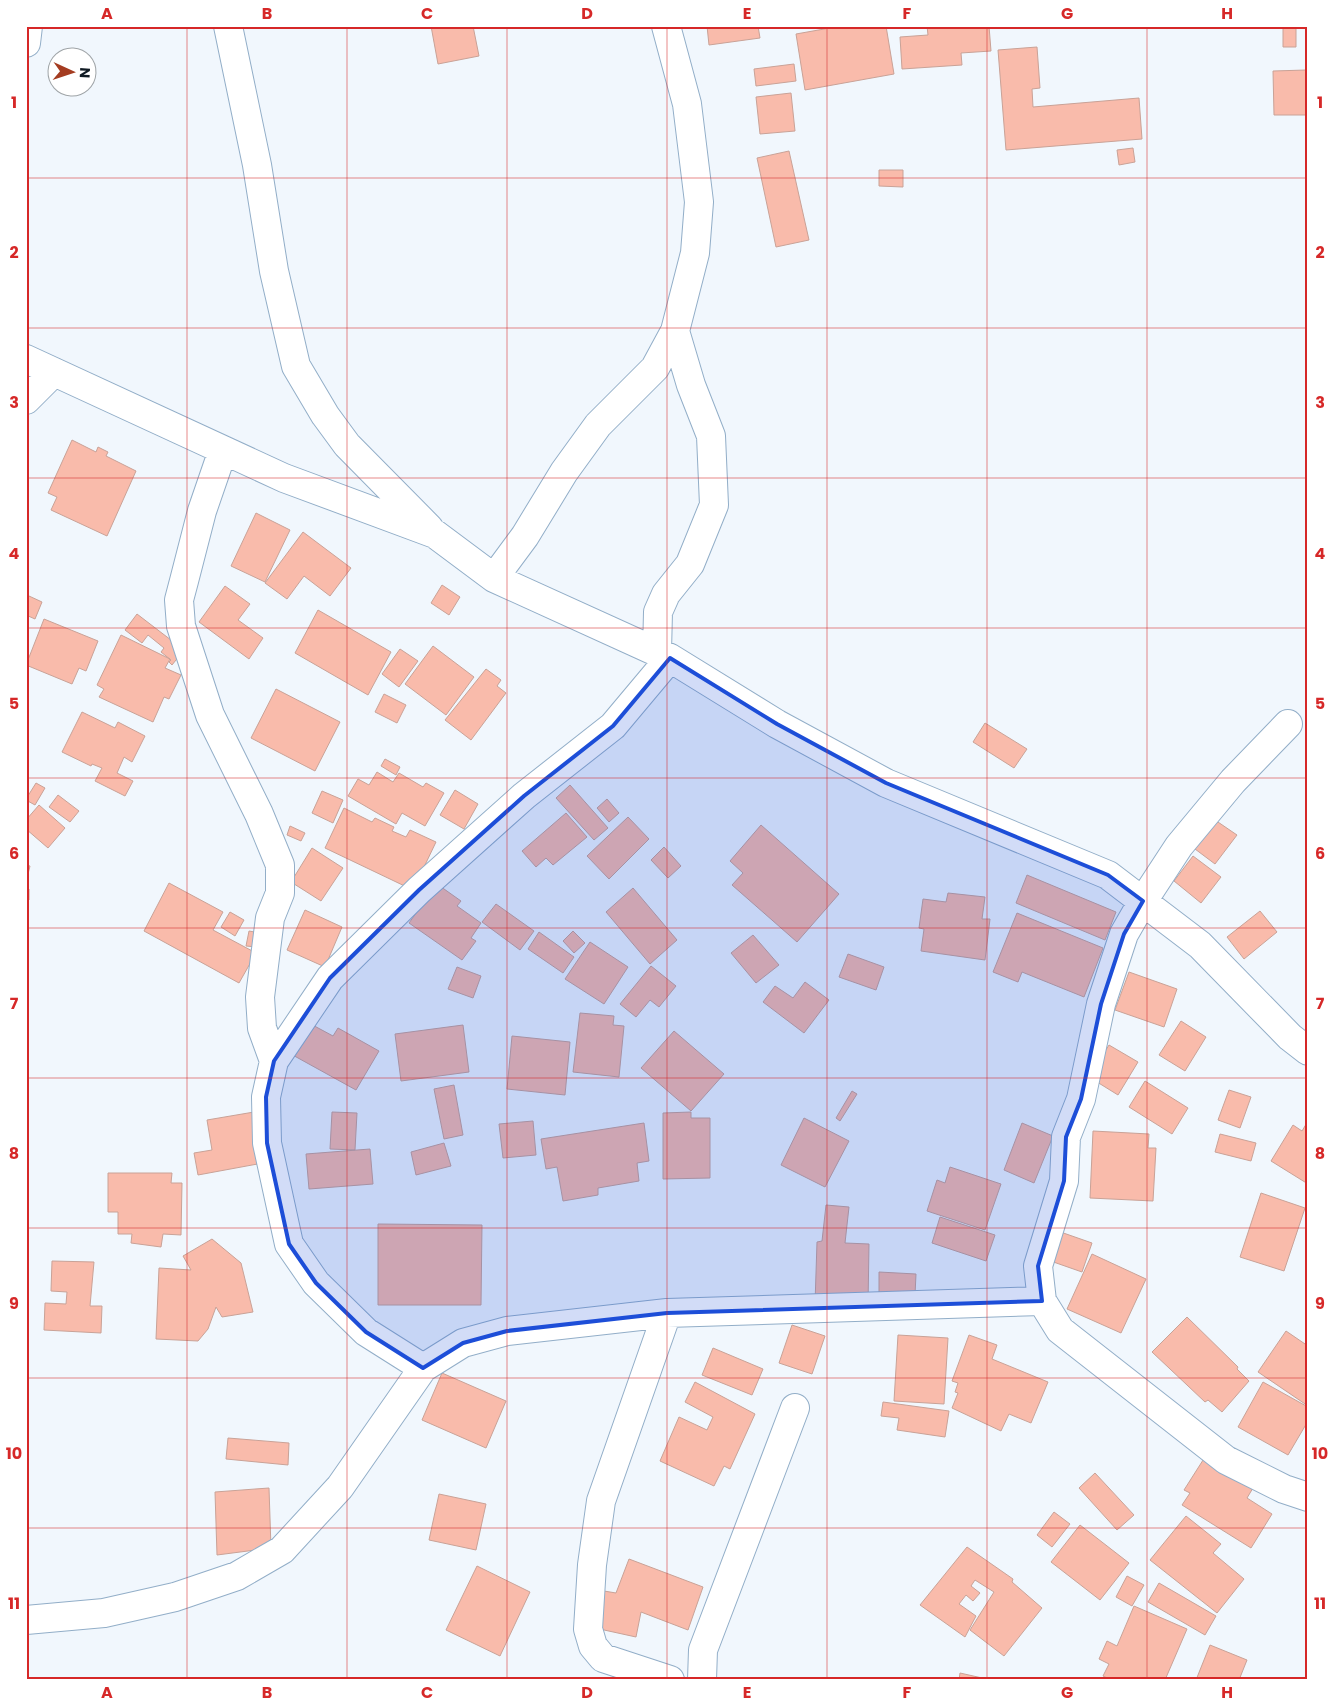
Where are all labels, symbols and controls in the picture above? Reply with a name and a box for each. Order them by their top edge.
text: A [101,2,113,25]
text: B [262,2,272,25]
text: C [421,2,433,25]
text: D [581,2,593,25]
text: E [743,2,751,25]
text: F [903,2,912,25]
text: G [1061,2,1073,25]
text: H [1221,2,1233,25]
north arrow [48,48,98,98]
text: N [75,67,95,78]
text: 1 [11,91,17,114]
text: 1 [1317,91,1323,114]
text: 2 [9,241,19,264]
text: 2 [1315,241,1325,264]
text: 3 [9,391,19,414]
text: 3 [1315,391,1325,414]
text: 4 [9,542,20,565]
text: 4 [1315,542,1326,565]
text: 5 [9,692,19,715]
text: 5 [1315,692,1325,715]
text: 6 [9,842,19,865]
text: 6 [1315,842,1325,865]
text: 7 [10,992,19,1015]
text: 7 [1316,992,1325,1015]
text: 8 [9,1142,19,1165]
text: 8 [1315,1142,1325,1165]
text: 9 [9,1292,19,1315]
text: 9 [1315,1292,1325,1315]
text: 10 [6,1442,22,1465]
text: 10 [1312,1442,1328,1465]
text: 11 [8,1592,20,1615]
text: 11 [1314,1592,1326,1615]
text: A [101,1681,113,1704]
text: B [262,1681,272,1704]
text: C [421,1681,433,1704]
text: D [581,1681,593,1704]
text: E [743,1681,751,1704]
text: F [903,1681,912,1704]
text: G [1061,1681,1073,1704]
text: H [1221,1681,1233,1704]

